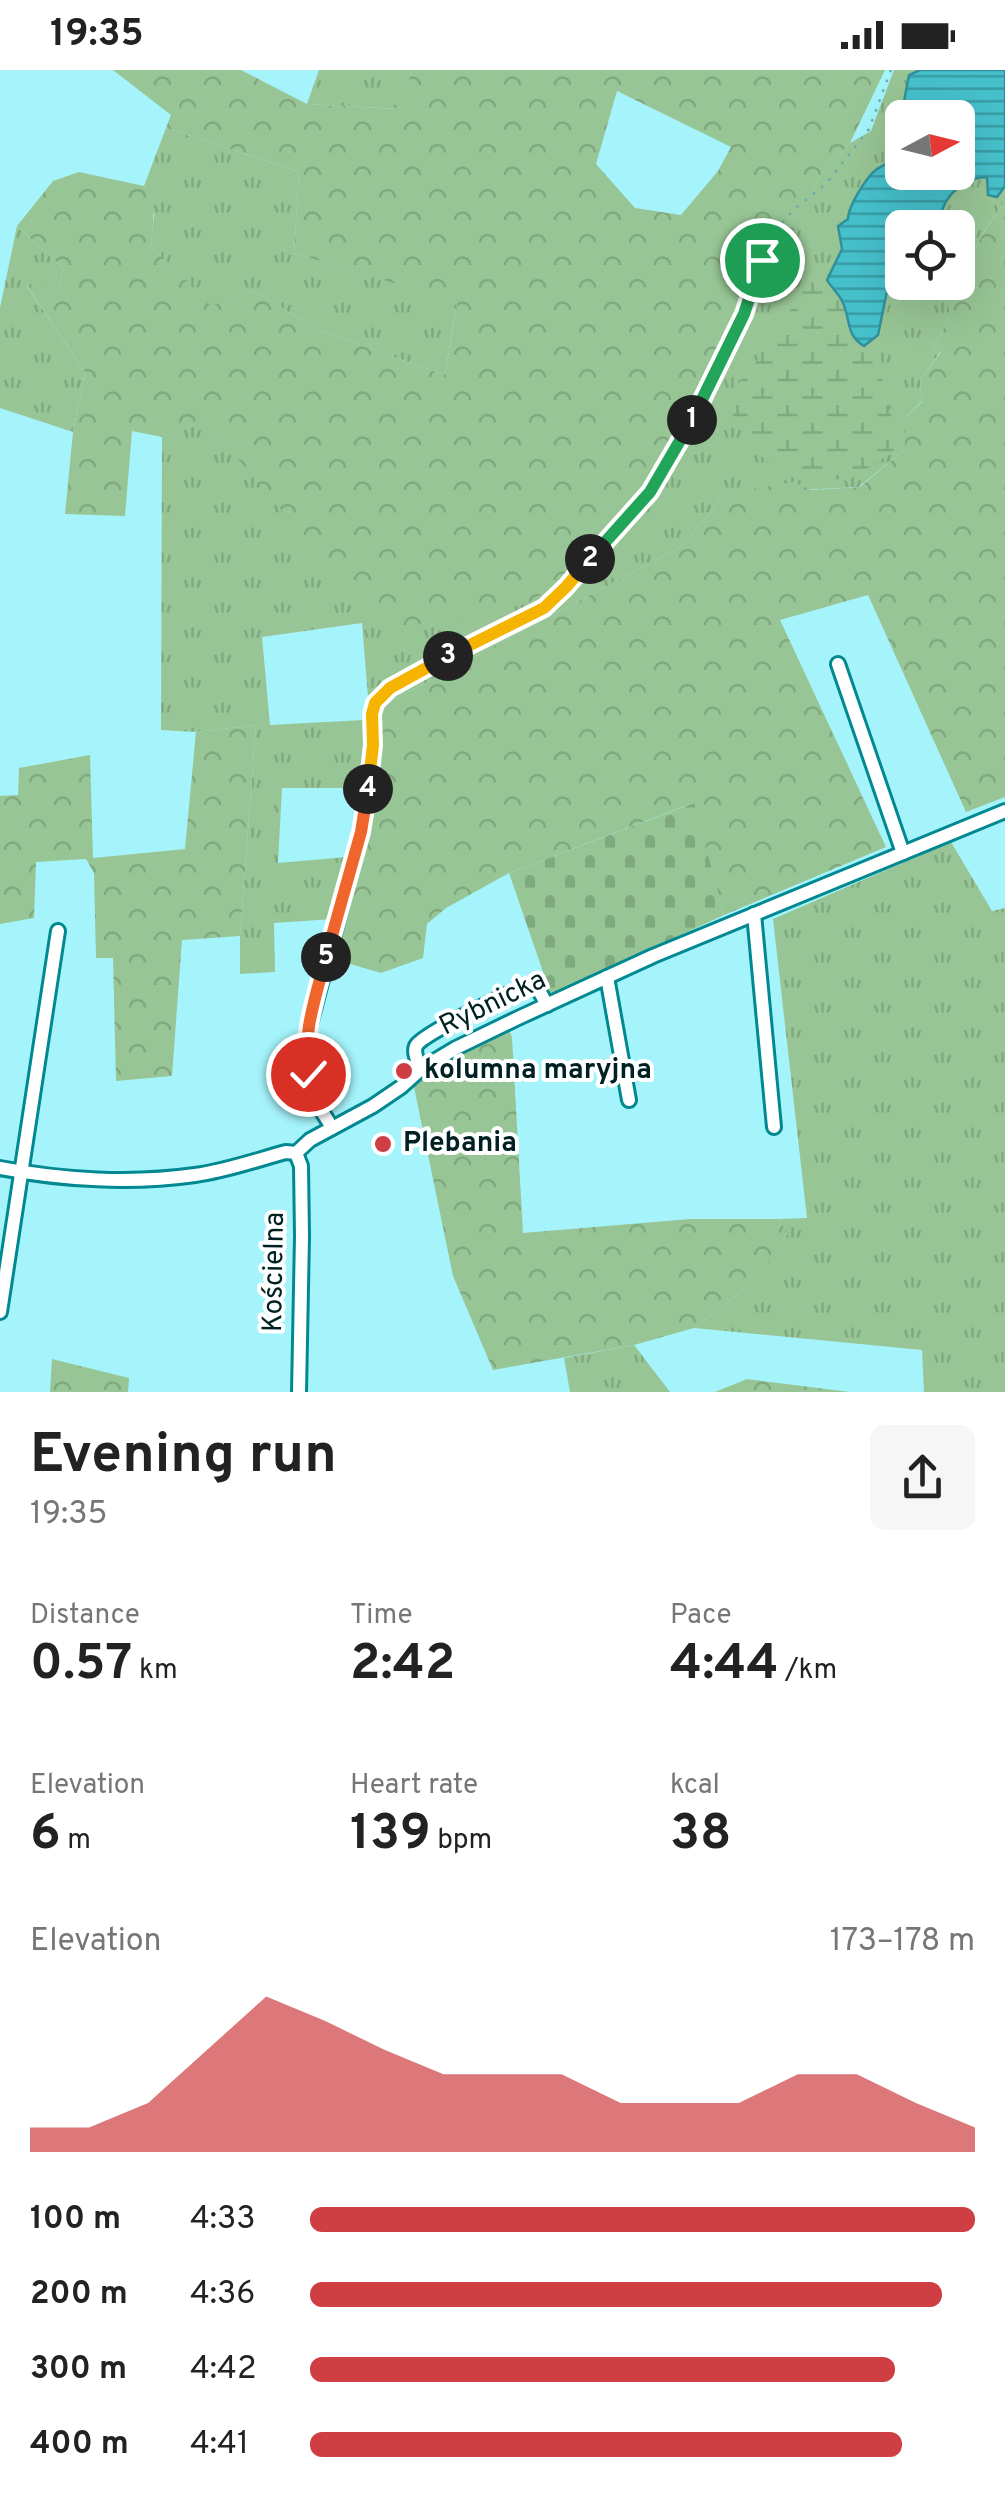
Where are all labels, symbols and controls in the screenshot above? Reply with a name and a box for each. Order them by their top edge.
text: 19:35 [50,11,144,60]
north arrow [885,100,975,190]
map controls [885,100,975,300]
button: locate [885,210,975,300]
pin [720,218,805,303]
icon: arrive [735,233,790,288]
pin: 1 [667,395,717,445]
text: 1 [686,402,698,438]
pin: 2 [565,534,615,584]
text: 2 [581,541,599,577]
pin: 3 [423,631,473,681]
text: 3 [440,638,456,674]
pin: 4 [343,764,393,814]
text: 4 [359,771,377,807]
pin: 5 [301,932,351,982]
text: 5 [317,939,335,975]
street label: Rybnicka [434,963,552,1045]
pin [266,1032,351,1117]
icon: check [281,1047,336,1102]
place label: kolumna maryjna [424,1053,652,1089]
marker: kolumna maryjna [393,1060,415,1082]
place label: Plebania [403,1126,517,1162]
marker: Plebania [372,1133,394,1155]
street label: Kościelna [256,1211,294,1333]
text: Evening run [30,1422,337,1492]
button: share [870,1425,975,1530]
text: 19:35 [30,1495,107,1535]
text: Distance [30,1598,140,1634]
text: Time [350,1598,413,1634]
text: Pace [670,1598,732,1634]
text: 0.57 [30,1634,132,1697]
text: 2:42 [350,1634,455,1697]
text: 4:44 [670,1634,779,1697]
text: km [132,1653,178,1689]
text: /km [779,1653,837,1689]
text: Elevation [30,1768,145,1804]
text: Heart rate [350,1768,478,1804]
text: kcal [670,1768,720,1804]
text: 6 [30,1804,61,1867]
text: 139 [350,1804,431,1867]
text: 38 [670,1804,731,1867]
text: m [61,1823,91,1859]
text: bpm [431,1823,492,1859]
text: Elevation [30,1922,162,1962]
text: 173–178 m [830,1922,975,1962]
text: 100 m [30,2200,121,2240]
text: 4:33 [190,2200,256,2240]
text: 200 m [30,2275,128,2315]
text: 4:36 [190,2275,255,2315]
text: 300 m [30,2350,127,2390]
text: 4:42 [190,2350,257,2390]
text: 400 m [30,2425,129,2465]
text: 4:41 [190,2425,249,2465]

